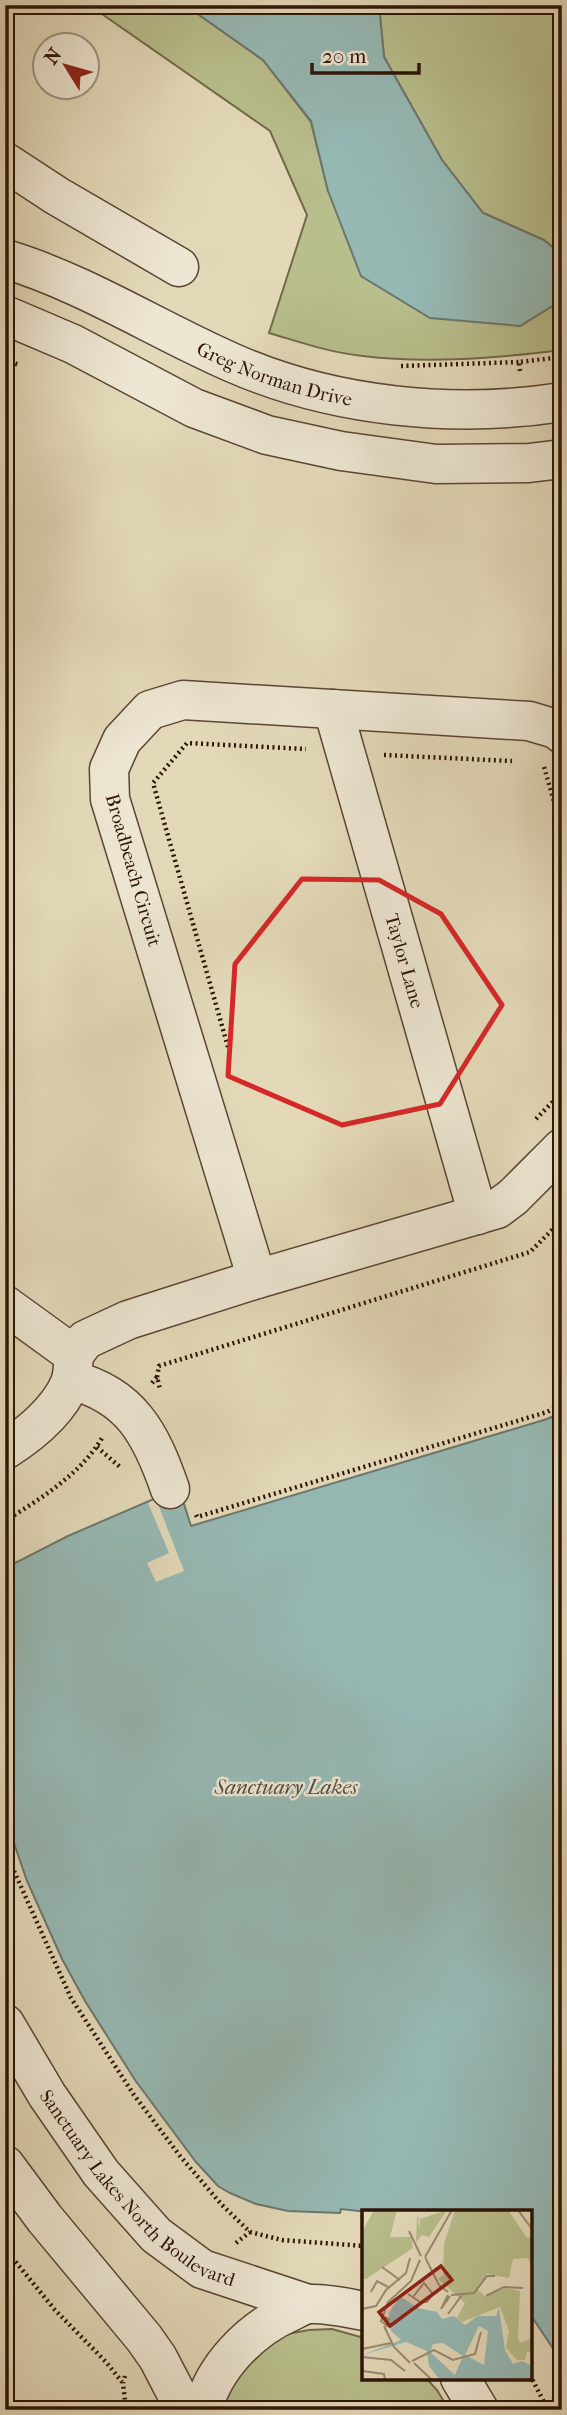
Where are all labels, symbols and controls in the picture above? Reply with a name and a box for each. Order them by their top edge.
north arrow [32,32,102,102]
scale bar [312,32,418,76]
text: N [40,44,67,69]
text: 20 m [322,44,367,68]
street label: Greg Norman Drive [193,338,354,411]
street label: Broadbeach Circuit [101,791,165,949]
street label: Taylor Lane [380,911,428,1011]
water label: Sanctuary Lakes [214,1775,358,1799]
street label: Sanctuary Lakes North Boulevard [35,2086,238,2291]
inset map [362,2210,532,2380]

